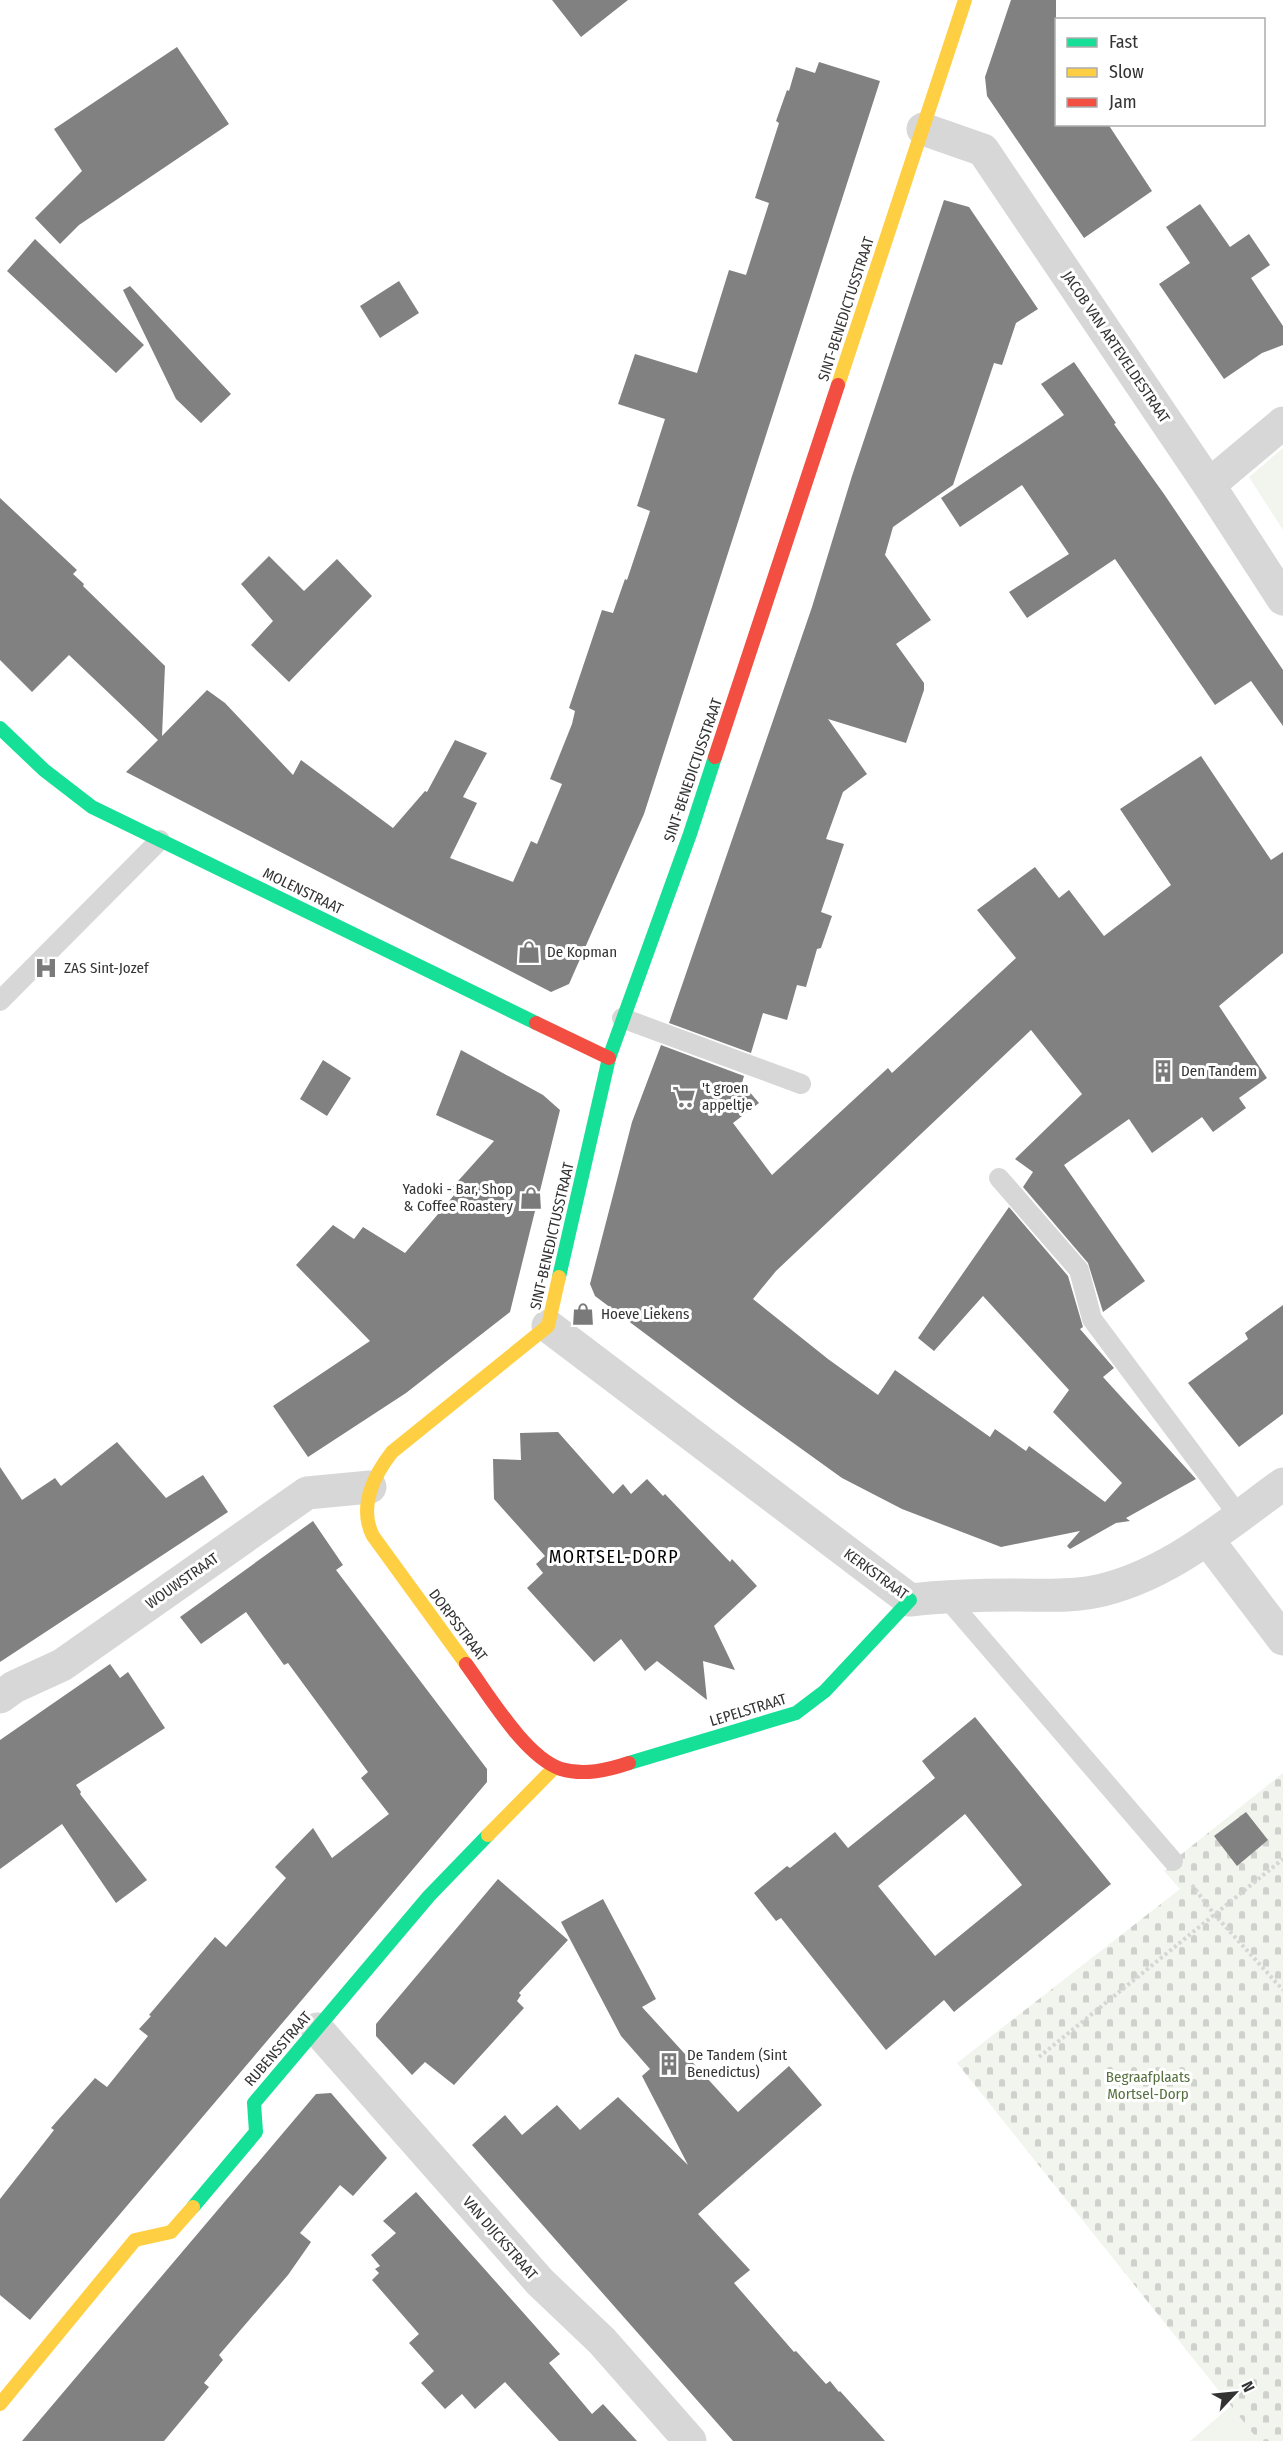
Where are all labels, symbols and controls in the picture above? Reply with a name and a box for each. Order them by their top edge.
legend [1055,18,1265,126]
text: Fast [1109,31,1138,53]
text: Slow [1109,61,1144,83]
text: Jam [1109,91,1137,113]
street label: SINT-BENEDICTUSSTRAAT [814,234,878,384]
street label: JACOB VAN ARTEVELDESTRAAT [1058,268,1174,426]
street label: SINT-BENEDICTUSSTRAAT [660,696,726,844]
street label: MOLENSTRAAT [260,864,346,918]
shop icon: De Kopman [516,939,542,965]
place label: De Kopman [547,943,617,961]
hospital icon: ZAS Sint-Jozef [33,955,59,981]
place label: ZAS Sint-Jozef [64,959,150,977]
building icon: Den Tandem [1150,1058,1176,1084]
place label: Den Tandem [1181,1062,1257,1080]
place label: 't groen appeltje [702,1079,753,1114]
supermarket icon: 't groen appeltje [671,1084,697,1110]
street label: SINT-BENEDICTUSSTRAAT [526,1160,578,1312]
place label: Yadoki - Bar, Shop & Coffee Roastery [403,1180,513,1215]
shop icon: Yadoki - Bar, Shop & Coffee Roastery [518,1185,544,1211]
shop icon: Hoeve Liekens [570,1301,596,1327]
place label: Hoeve Liekens [601,1305,689,1323]
street label: KERKSTRAAT [840,1545,912,1603]
district label: MORTSEL-DORP [549,1546,679,1568]
street label: WOUWSTRAAT [142,1549,222,1613]
street label: DORPSSTRAAT [425,1586,491,1665]
street label: LEPELSTRAAT [708,1690,789,1730]
street label: RUBENSSTRAAT [241,2008,315,2090]
place label: De Tandem (Sint Benedictus) [687,2046,787,2081]
building icon: De Tandem (Sint Benedictus) [656,2051,682,2077]
park label: Begraafplaats Mortsel-Dorp [1106,2068,1190,2103]
street label: VAN DIJCKSTRAAT [459,2193,541,2283]
north arrow [1205,2363,1265,2423]
text: N [1237,2378,1259,2395]

